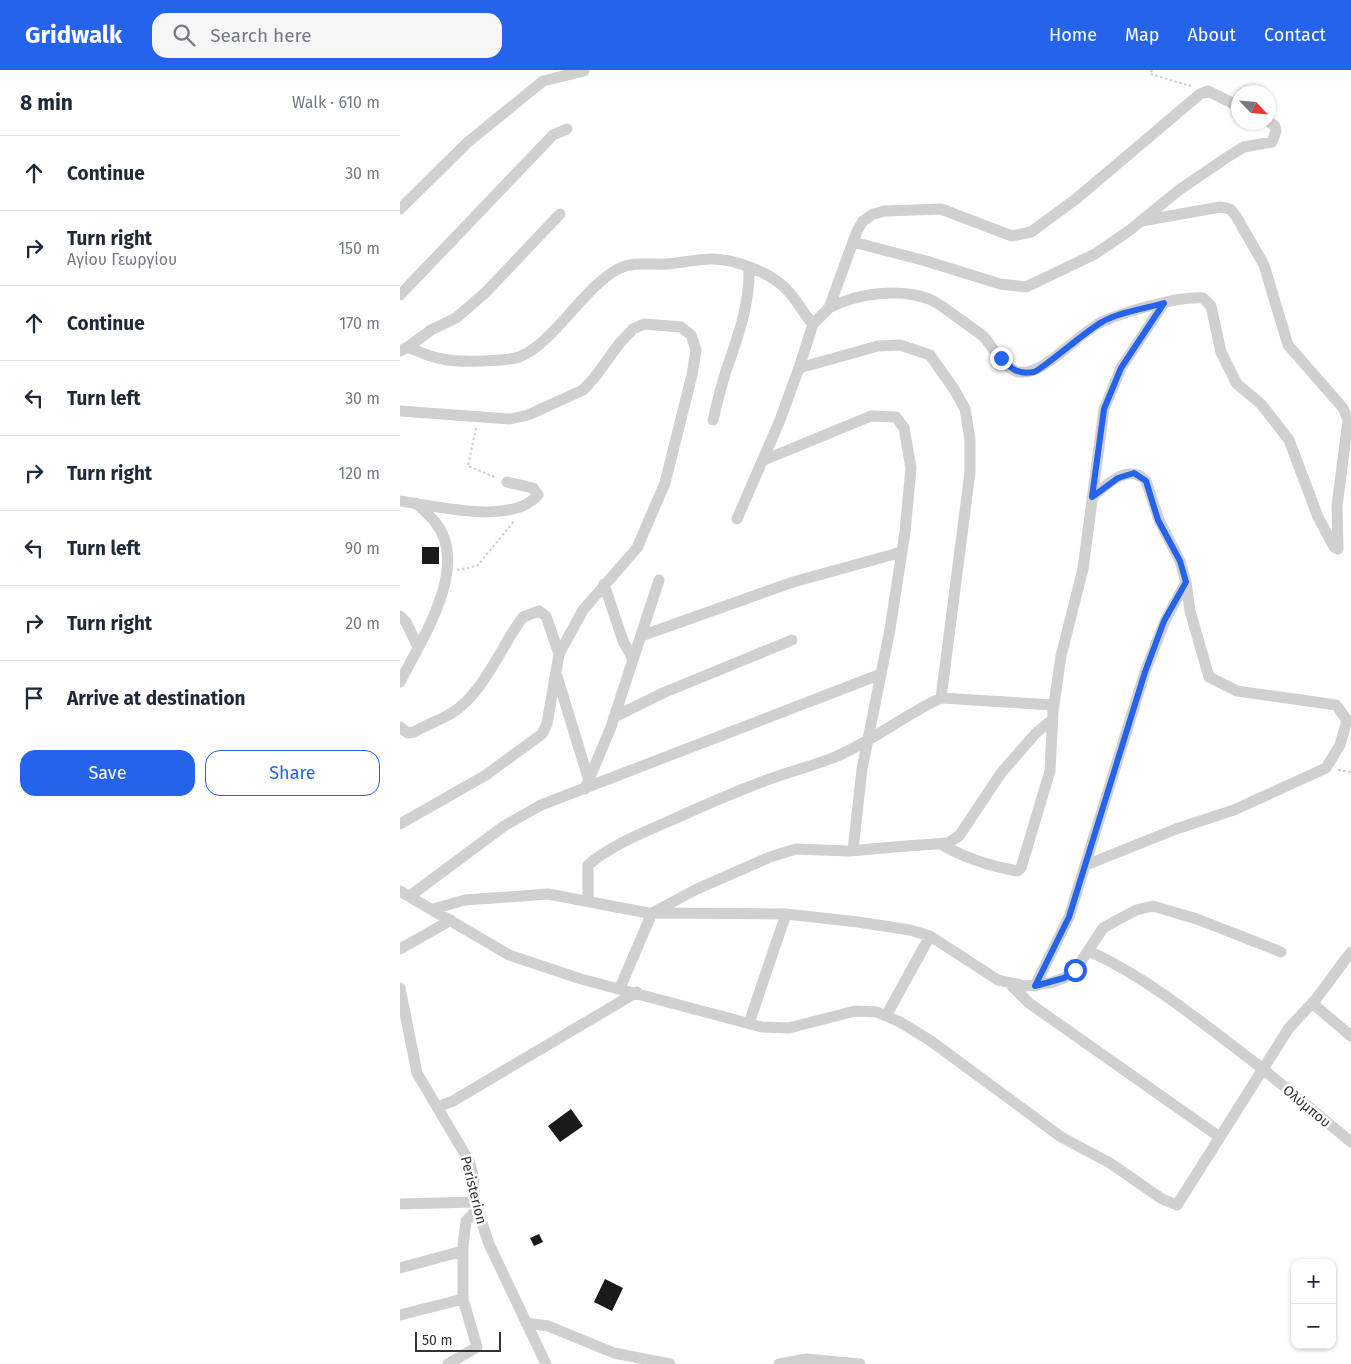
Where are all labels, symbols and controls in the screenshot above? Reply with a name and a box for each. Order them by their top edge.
search box [152,13,502,58]
text: Gridwalk [25,21,122,49]
icon: search [170,21,198,49]
text: Search here [210,24,312,47]
text: Home [1049,24,1097,46]
text: Map [1125,24,1159,46]
text: About [1187,24,1236,46]
text: Contact [1264,24,1326,46]
north arrow [1231,85,1276,130]
text: 8 min [20,90,73,116]
text: Walk · 610 m [292,93,380,112]
icon: ahead [20,159,48,187]
text: Continue [67,162,145,185]
text: 30 m [345,164,380,183]
text: Turn right [67,227,152,250]
icon: right [20,234,48,262]
text: 150 m [338,239,380,258]
text: Αγίου Γεωργίου [67,250,177,269]
icon: ahead [20,309,48,337]
text: Continue [67,312,145,335]
text: 170 m [339,314,380,333]
route end [990,347,1013,370]
icon: left [20,384,48,412]
text: Turn left [67,387,141,410]
text: 30 m [345,389,380,408]
icon: right [20,459,48,487]
text: Turn right [67,462,152,485]
text: 120 m [338,464,380,483]
icon: left [20,534,48,562]
text: Turn left [67,537,141,560]
text: 90 m [345,539,380,558]
icon: right [20,609,48,637]
text: Turn right [67,612,152,635]
text: 20 m [345,614,380,633]
icon: arrive [20,684,48,712]
text: Arrive at destination [67,687,246,710]
button: Save [20,750,195,796]
button: Share [205,750,380,796]
route start [1064,959,1087,982]
street label: Ολύμπου [1279,1082,1334,1131]
street label: Peristerion [457,1154,490,1226]
map controls [1291,1259,1336,1349]
button: + [1291,1259,1336,1304]
button: − [1291,1304,1336,1349]
scale bar [415,1329,501,1352]
text: 50 m [422,1332,453,1349]

